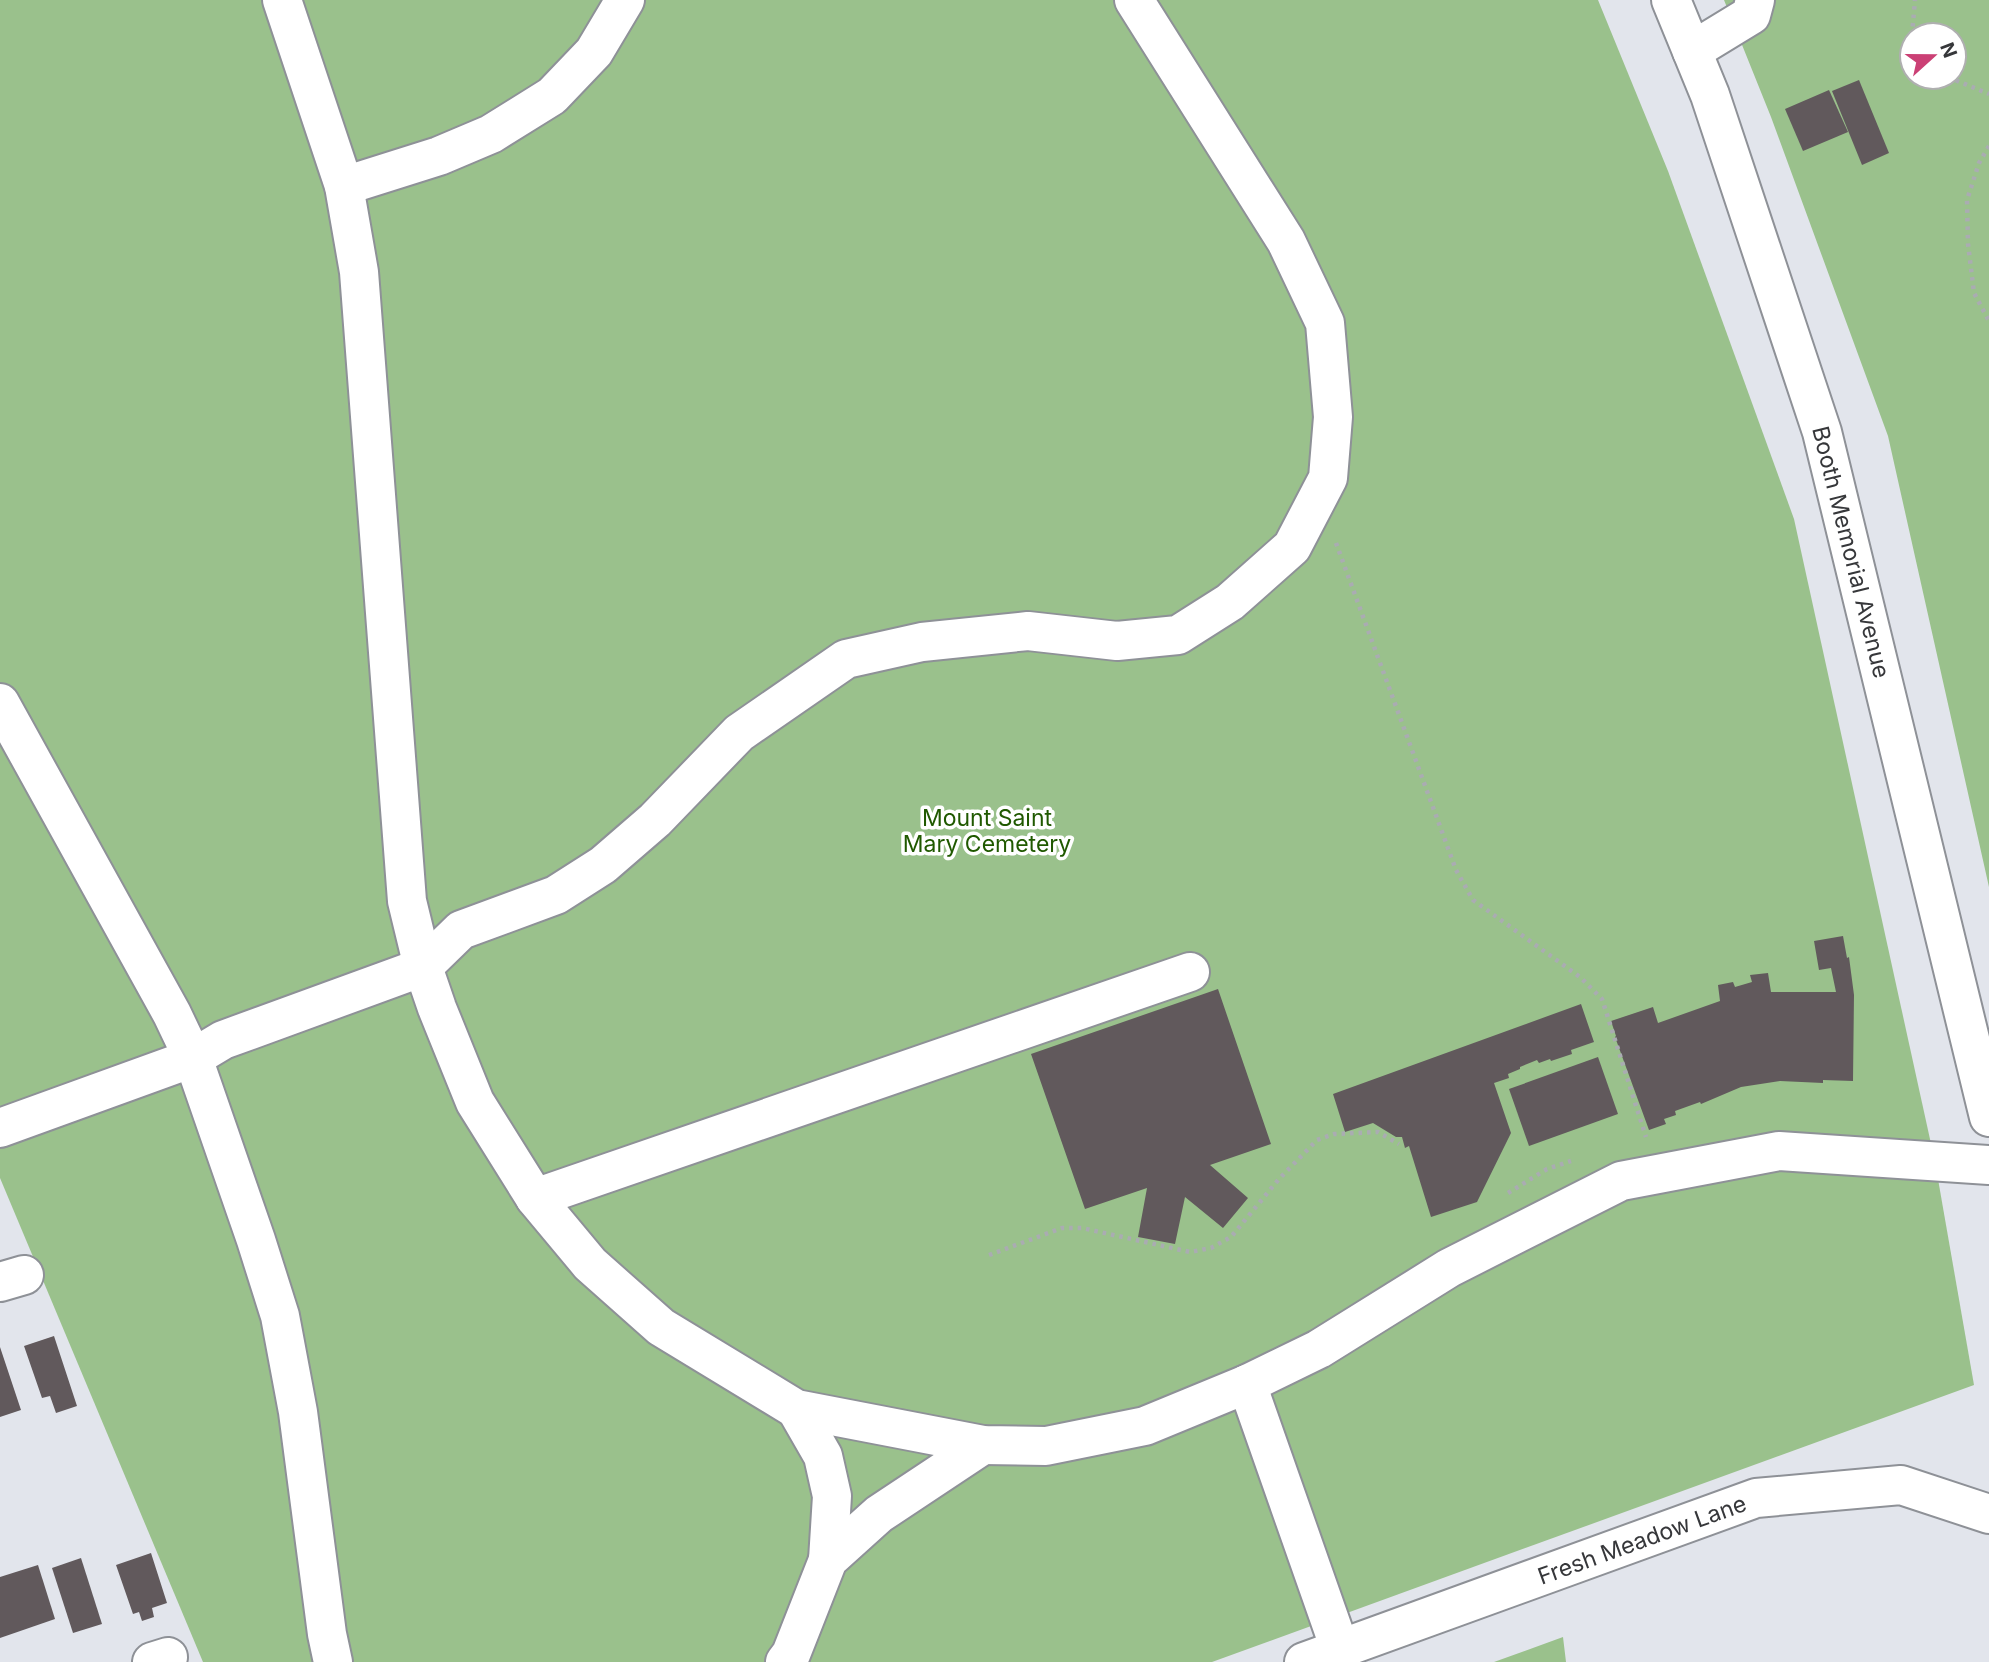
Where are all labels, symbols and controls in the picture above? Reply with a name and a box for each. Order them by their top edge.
north arrow [1898,21,1968,91]
text: N [1935,39,1962,61]
street label: Booth Memorial Avenue [1806,423,1896,681]
park label: Mount Saint Mary Cemetery [903,804,1071,858]
street label: Fresh Meadow Lane [1534,1489,1750,1591]

